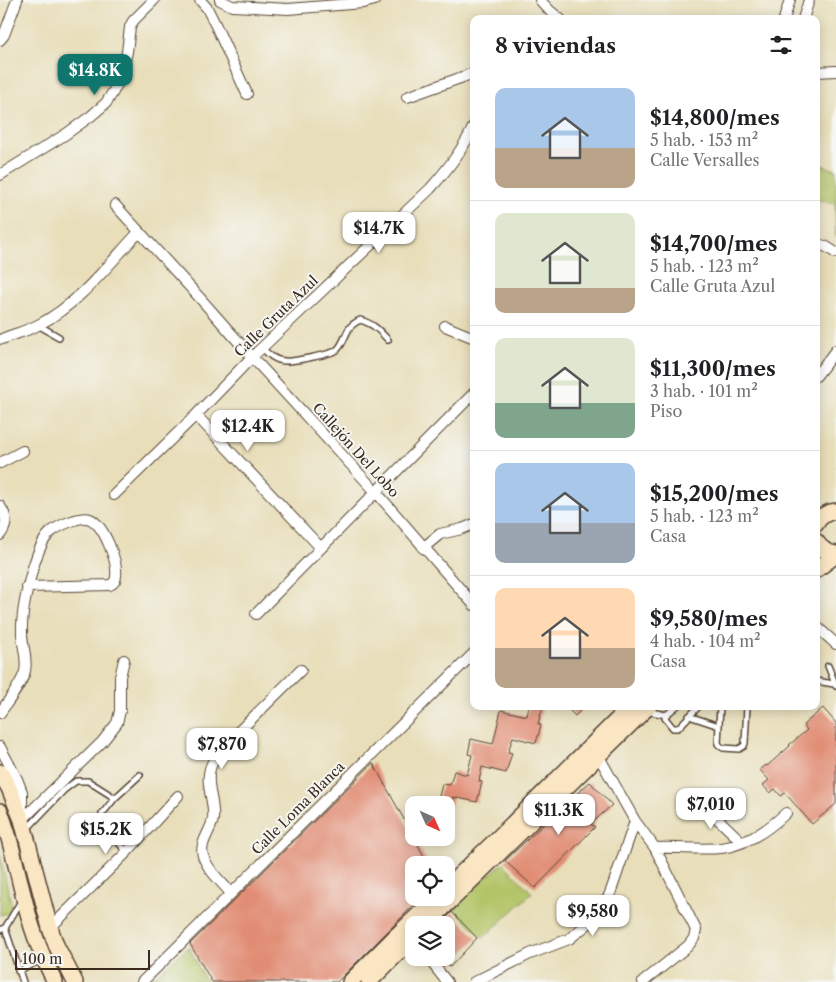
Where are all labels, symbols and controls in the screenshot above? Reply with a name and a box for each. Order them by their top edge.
icon: filters [767,31,795,59]
text: 8 viviendas [495,33,616,58]
pin: $14.8K [54,54,136,96]
text: $14.8K [69,60,121,80]
text: $14,800/mes [650,105,780,130]
icon: home [535,108,595,168]
text: 5 hab. · 153 m² [650,130,758,150]
text: Calle Versalles [650,150,760,170]
pin: $14.7K [338,212,420,254]
text: $14.7K [354,218,404,238]
text: $14,700/mes [650,231,778,256]
icon: home [535,233,595,293]
text: 5 hab. · 123 m² [650,256,759,276]
street label: Calle Gruta Azul [230,271,322,361]
text: Calle Gruta Azul [650,276,775,296]
text: $11,300/mes [650,356,776,381]
icon: home [535,358,595,418]
text: 3 hab. · 101 m² [650,381,758,401]
street label: Callejón Del Lobo [309,399,403,501]
text: Piso [650,401,682,421]
pin: $12.4K [207,410,289,452]
text: $12.4K [222,416,274,436]
text: $15,200/mes [650,481,778,506]
icon: home [535,483,595,543]
text: 5 hab. · 123 m² [650,506,759,526]
text: Casa [650,526,686,546]
text: $9,580/mes [650,606,768,631]
icon: home [535,608,595,668]
text: 4 hab. · 104 m² [650,631,761,651]
text: Casa [650,651,686,671]
pin: $7,870 [181,728,263,770]
text: $7,870 [197,734,247,754]
street label: Calle Loma Blanca [248,757,349,858]
pin: $7,010 [670,788,752,830]
pin: $11.3K [518,794,600,836]
text: $7,010 [687,794,735,814]
north arrow [405,796,455,846]
map controls [405,796,455,966]
text: $11.3K [534,800,584,820]
pin: $15.2K [65,812,147,855]
text: $15.2K [80,819,132,839]
button: locate [405,856,455,906]
pin: $9,580 [552,894,634,937]
text: $9,580 [567,901,619,921]
button: layers [405,916,455,966]
scale bar [15,947,150,970]
text: 100 m [22,950,62,968]

